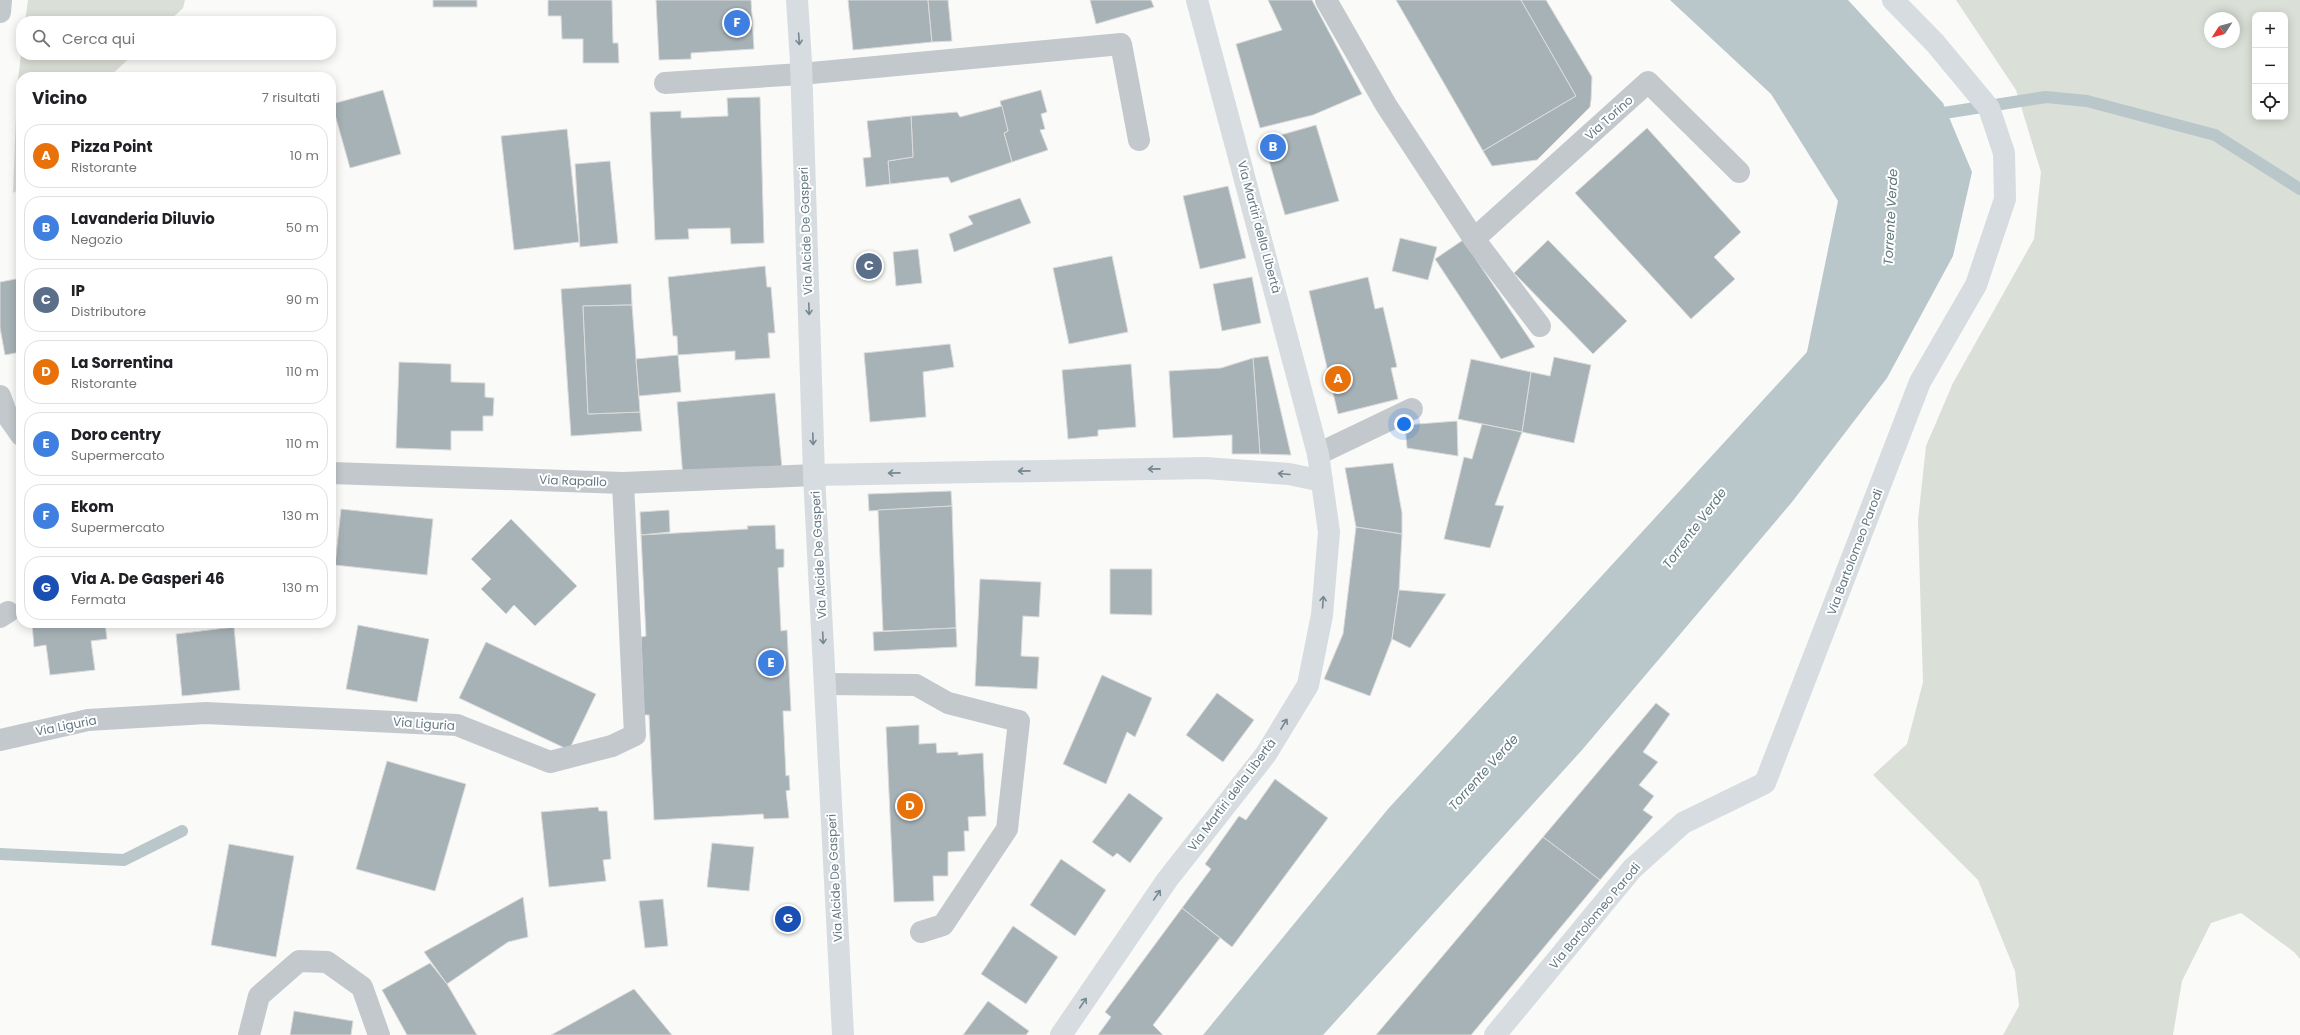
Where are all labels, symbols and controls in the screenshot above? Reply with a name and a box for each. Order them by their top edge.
pin: F [724,8,750,38]
north arrow [2204,12,2240,48]
map controls [2252,12,2288,120]
button: + [2252,12,2288,48]
search box [16,16,336,60]
icon: search [30,27,52,49]
text: Cerca qui [62,28,135,49]
one-way arrow [796,32,803,45]
button: − [2252,48,2288,84]
button: locate [2252,84,2288,120]
text: Vicino [32,86,87,110]
text: 7 risultati [262,88,320,107]
street label: Via Torino [1581,91,1637,144]
pin: B [1260,132,1286,162]
text: Pizza Point [71,136,153,157]
text: A [41,146,51,165]
text: 10 m [290,146,319,165]
text: Ristorante [71,158,137,177]
street label: Via Martiri della Libertà [1234,159,1285,295]
street label: Via Alcide De Gasperi [795,167,816,295]
water label: Torrente Verde [1878,168,1903,266]
text: Lavanderia Diluvio [71,208,215,229]
text: B [42,218,50,237]
text: 50 m [286,218,319,237]
text: Negozio [71,230,123,249]
pin: C [856,251,882,281]
text: IP [71,280,85,301]
text: C [41,290,51,309]
text: 90 m [286,290,319,309]
text: Distributore [71,302,146,321]
one-way arrow [805,302,812,315]
text: La Sorrentina [71,352,173,373]
text: D [41,362,51,381]
text: 110 m [286,362,319,381]
pin: A [1325,364,1351,394]
text: Ristorante [71,374,137,393]
your location [1394,414,1414,434]
text: Doro centry [71,424,161,445]
one-way arrow [809,432,816,445]
text: E [42,434,50,453]
text: 110 m [286,434,319,453]
text: Supermercato [71,446,165,465]
one-way arrow [1148,465,1161,473]
one-way arrow [1018,467,1031,475]
one-way arrow [888,469,901,477]
one-way arrow [1278,470,1291,478]
street label: Via Rapallo [539,471,607,490]
water label: Torrente Verde [1658,484,1731,573]
street label: Via Bartolomeo Parodi [1823,486,1886,617]
street label: Via Alcide De Gasperi [807,491,830,620]
text: Ekom [71,496,114,517]
text: F [42,506,50,525]
text: 130 m [282,506,319,525]
text: Supermercato [71,518,165,537]
text: Via A. De Gasperi 46 [71,568,225,589]
text: G [41,578,51,597]
text: 130 m [282,578,319,597]
text: Fermata [71,590,126,609]
one-way arrow [1319,596,1327,609]
one-way arrow [820,631,827,644]
pin: E [758,648,784,678]
street label: Via Liguria [34,711,98,740]
street label: Via Liguria [393,713,455,734]
one-way arrow [1281,718,1289,730]
water label: Torrente Verde [1444,730,1523,815]
street label: Via Martiri della Libertà [1184,735,1280,854]
pin: D [897,791,923,821]
street label: Via Alcide De Gasperi [823,814,846,943]
street label: Via Bartolomeo Parodi [1545,859,1644,972]
one-way arrow [1153,890,1161,901]
pin: G [775,904,801,934]
one-way arrow [1079,998,1087,1009]

